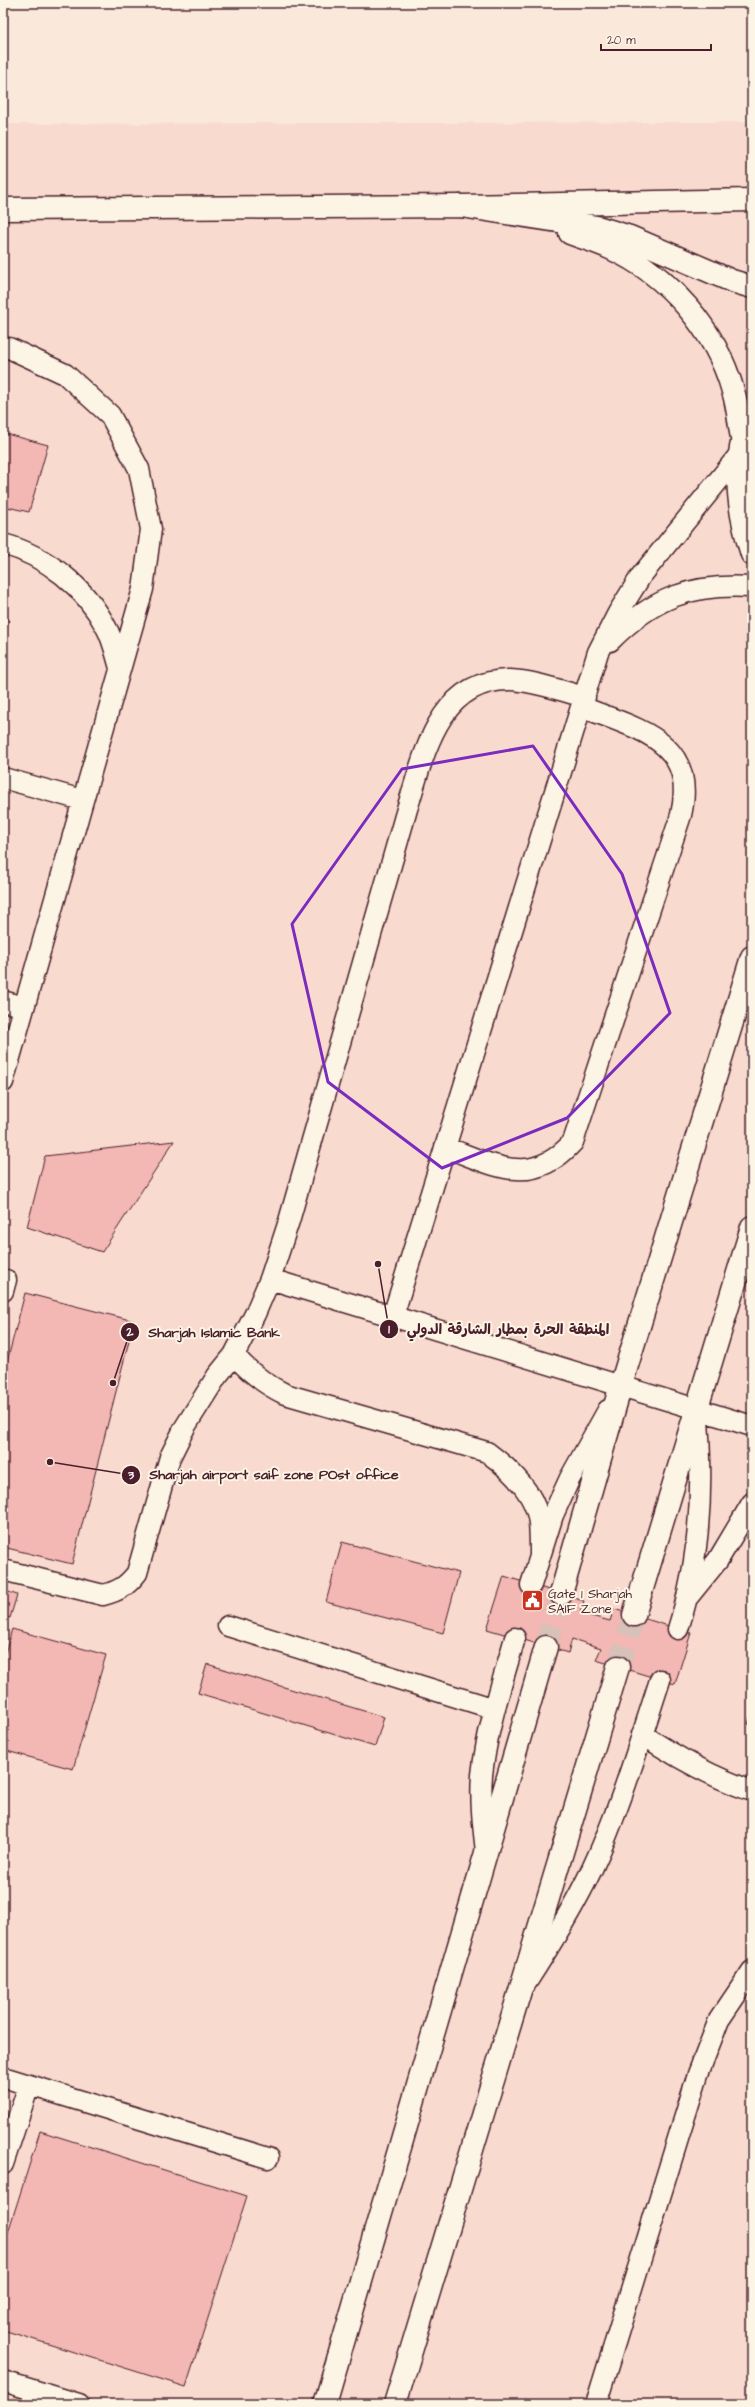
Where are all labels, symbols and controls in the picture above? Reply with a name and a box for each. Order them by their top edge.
scale bar [601,26,711,52]
text: 20 m [607,32,636,49]
callout: المنطقة الحرة بمطار الشارقة الدولي [379,1316,617,1342]
callout: Sharjah Islamic Bank [120,1319,287,1345]
text: المنطقة الحرة بمطار الشارقة الدولي [407,1320,610,1342]
text: 1 [388,1321,390,1338]
text: Sharjah Islamic Bank [147,1323,280,1343]
text: 2 [126,1324,134,1341]
callout: Sharjah airport saif zone POst office [121,1462,407,1488]
text: Sharjah airport saif zone POst office [148,1465,399,1485]
text: 3 [127,1467,135,1484]
place label: Gate 1 Sharjah SAIF Zone [548,1585,632,1618]
public building icon: Gate 1 Sharjah SAIF Zone [520,1587,546,1613]

